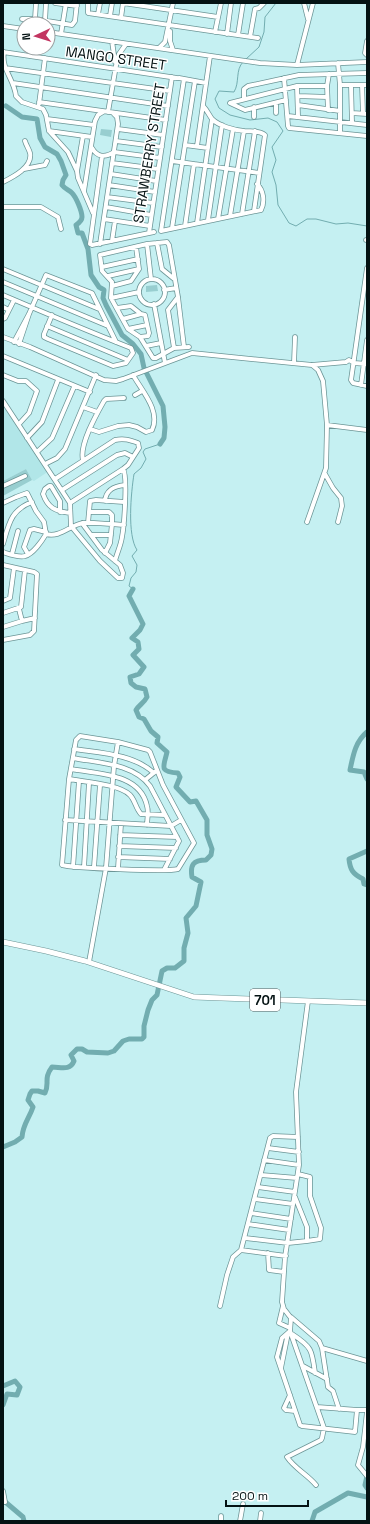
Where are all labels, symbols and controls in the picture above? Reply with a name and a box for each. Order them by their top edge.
north arrow [16,16,56,56]
text: N [19,33,33,41]
street label: MANGO STREET [64,42,168,74]
street label: STRAWBERRY STREET [129,82,169,224]
road number: 701 [250,989,280,1011]
scale bar [226,1482,308,1508]
text: 200 m [232,1488,268,1504]

